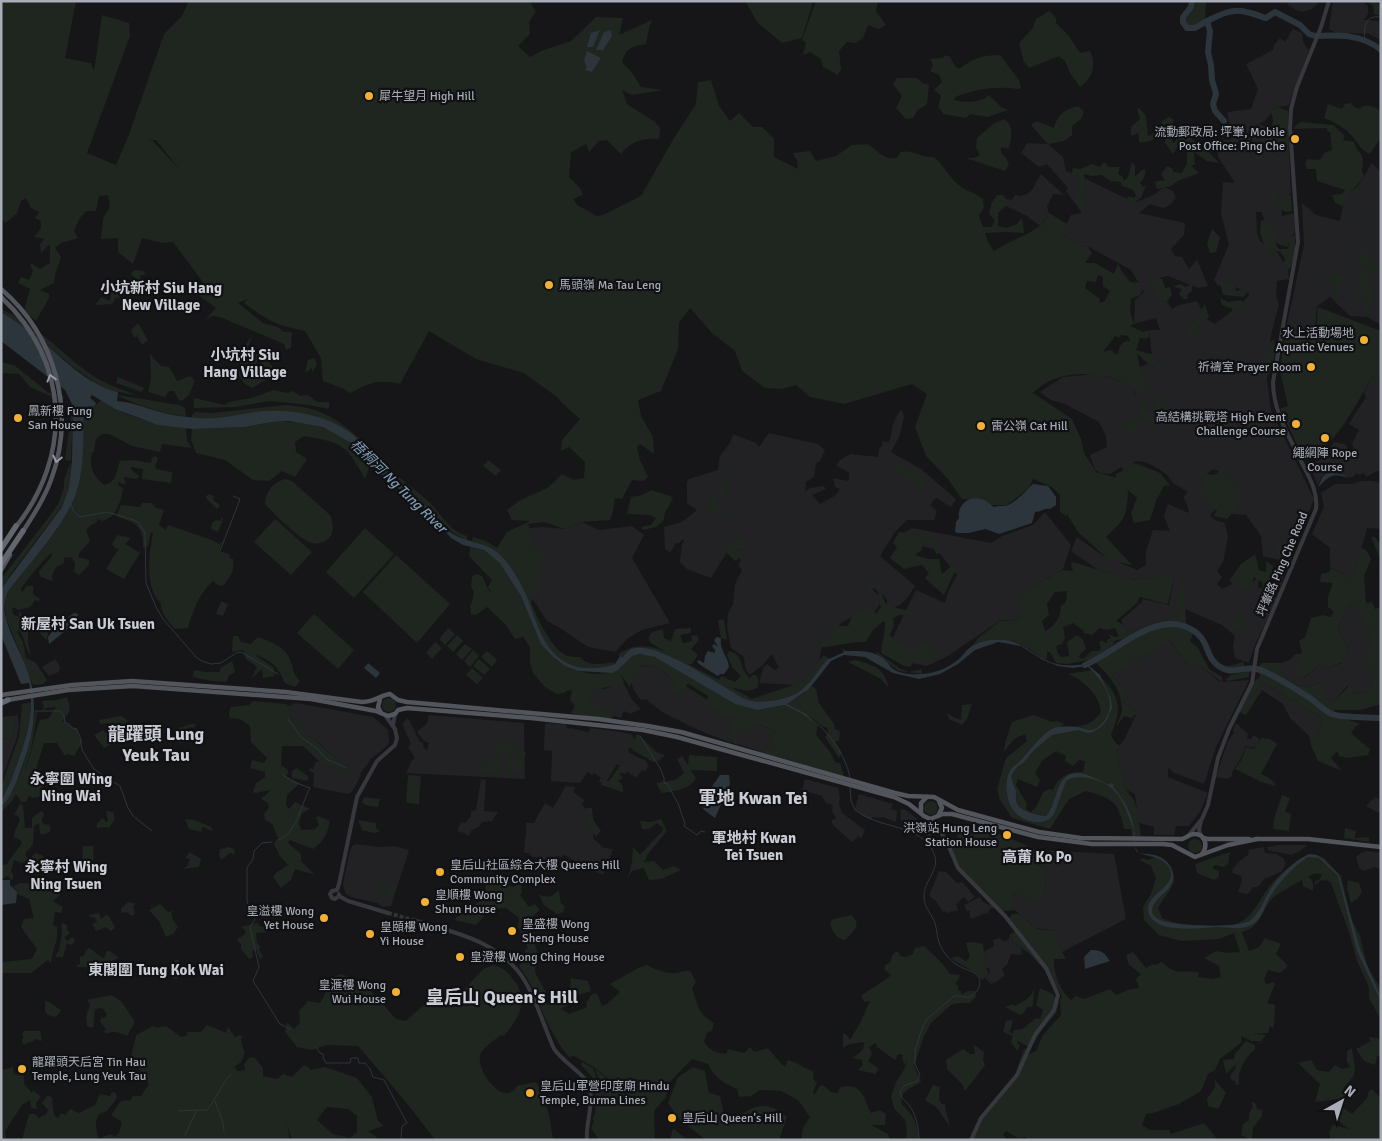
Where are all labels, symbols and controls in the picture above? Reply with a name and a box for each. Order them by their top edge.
place label: 犀牛望月 High Hill [379,89,475,104]
marker: 犀牛望月 High Hill [363,90,375,102]
place label: 流動郵政局: 坪輋, Mobile Post Office: Ping Che [1154,125,1285,154]
marker: 流動郵政局: 坪輋, Mobile Post Office: Ping Che [1289,133,1301,145]
place label: 馬頭嶺 Ma Tau Leng [559,278,661,293]
district label: 小坑新村 Siu Hang New Village [100,279,222,314]
marker: 馬頭嶺 Ma Tau Leng [543,279,555,291]
place label: 水上活動場地 Aquatic Venues [1275,326,1354,355]
marker: 水上活動場地 Aquatic Venues [1358,334,1370,346]
district label: 小坑村 Siu Hang Village [203,346,287,381]
place label: 祈禱室 Prayer Room [1198,360,1301,375]
marker: 祈禱室 Prayer Room [1305,361,1317,373]
one-way arrow [46,375,56,383]
place label: 鳳新樓 Fung San House [28,404,92,433]
place label: 高結構挑戰塔 High Event Challenge Course [1156,410,1286,439]
marker: 鳳新樓 Fung San House [12,412,24,424]
marker: 高結構挑戰塔 High Event Challenge Course [1290,418,1302,430]
place label: 雷公嶺 Cat Hill [991,419,1068,434]
marker: 雷公嶺 Cat Hill [975,420,987,432]
marker: 繩網陣 Rope Course [1319,432,1331,444]
water label: 梧桐河 Ng Tung River [347,436,452,538]
place label: 繩網陣 Rope Course [1293,446,1357,475]
one-way arrow [52,455,63,464]
street label: 坪輋路 Ping Che Road [1254,510,1311,619]
district label: 新屋村 San Uk Tsuen [21,615,155,633]
district label: 龍躍頭 Lung Yeuk Tau [108,723,205,766]
district label: 永寧圍 Wing Ning Wai [30,770,112,805]
district label: 軍地 Kwan Tei [698,787,808,809]
place label: 洪嶺站 Hung Leng Station House [903,821,997,850]
district label: 軍地村 Kwan Tei Tsuen [712,829,796,864]
marker: 洪嶺站 Hung Leng Station House [1001,829,1013,841]
district label: 高莆 Ko Po [1002,848,1072,866]
district label: 永寧村 Wing Ning Tsuen [25,858,107,893]
place label: 皇后山社區綜合大樓 Queens Hill Community Complex [450,858,620,887]
marker: 皇后山社區綜合大樓 Queens Hill Community Complex [434,866,446,878]
place label: 皇順樓 Wong Shun House [435,888,503,917]
marker: 皇順樓 Wong Shun House [419,896,431,908]
place label: 皇溢樓 Wong Yet House [247,904,314,933]
marker: 皇溢樓 Wong Yet House [318,912,330,924]
place label: 皇盛樓 Wong Sheng House [522,917,590,946]
place label: 皇頤樓 Wong Yi House [380,920,448,949]
marker: 皇盛樓 Wong Sheng House [506,925,518,937]
marker: 皇頤樓 Wong Yi House [364,928,376,940]
place label: 皇澄樓 Wong Ching House [470,950,605,965]
marker: 皇澄樓 Wong Ching House [454,951,466,963]
district label: 東閣圍 Tung Kok Wai [88,961,224,979]
place label: 皇滙樓 Wong Wui House [319,978,386,1007]
marker: 皇滙樓 Wong Wui House [390,986,402,998]
district label: 皇后山 Queen's Hill [426,986,579,1008]
place label: 龍躍頭天后宮 Tin Hau Temple, Lung Yeuk Tau [32,1055,146,1084]
marker: 龍躍頭天后宮 Tin Hau Temple, Lung Yeuk Tau [16,1063,28,1075]
north arrow [1317,1076,1367,1126]
place label: 皇后山軍營印度廟 Hindu Temple, Burma Lines [540,1079,669,1108]
text: N [1341,1082,1359,1101]
marker: 皇后山軍營印度廟 Hindu Temple, Burma Lines [524,1087,536,1099]
place label: 皇后山 Queen's Hill [682,1111,783,1126]
marker: 皇后山 Queen's Hill [666,1112,678,1124]

